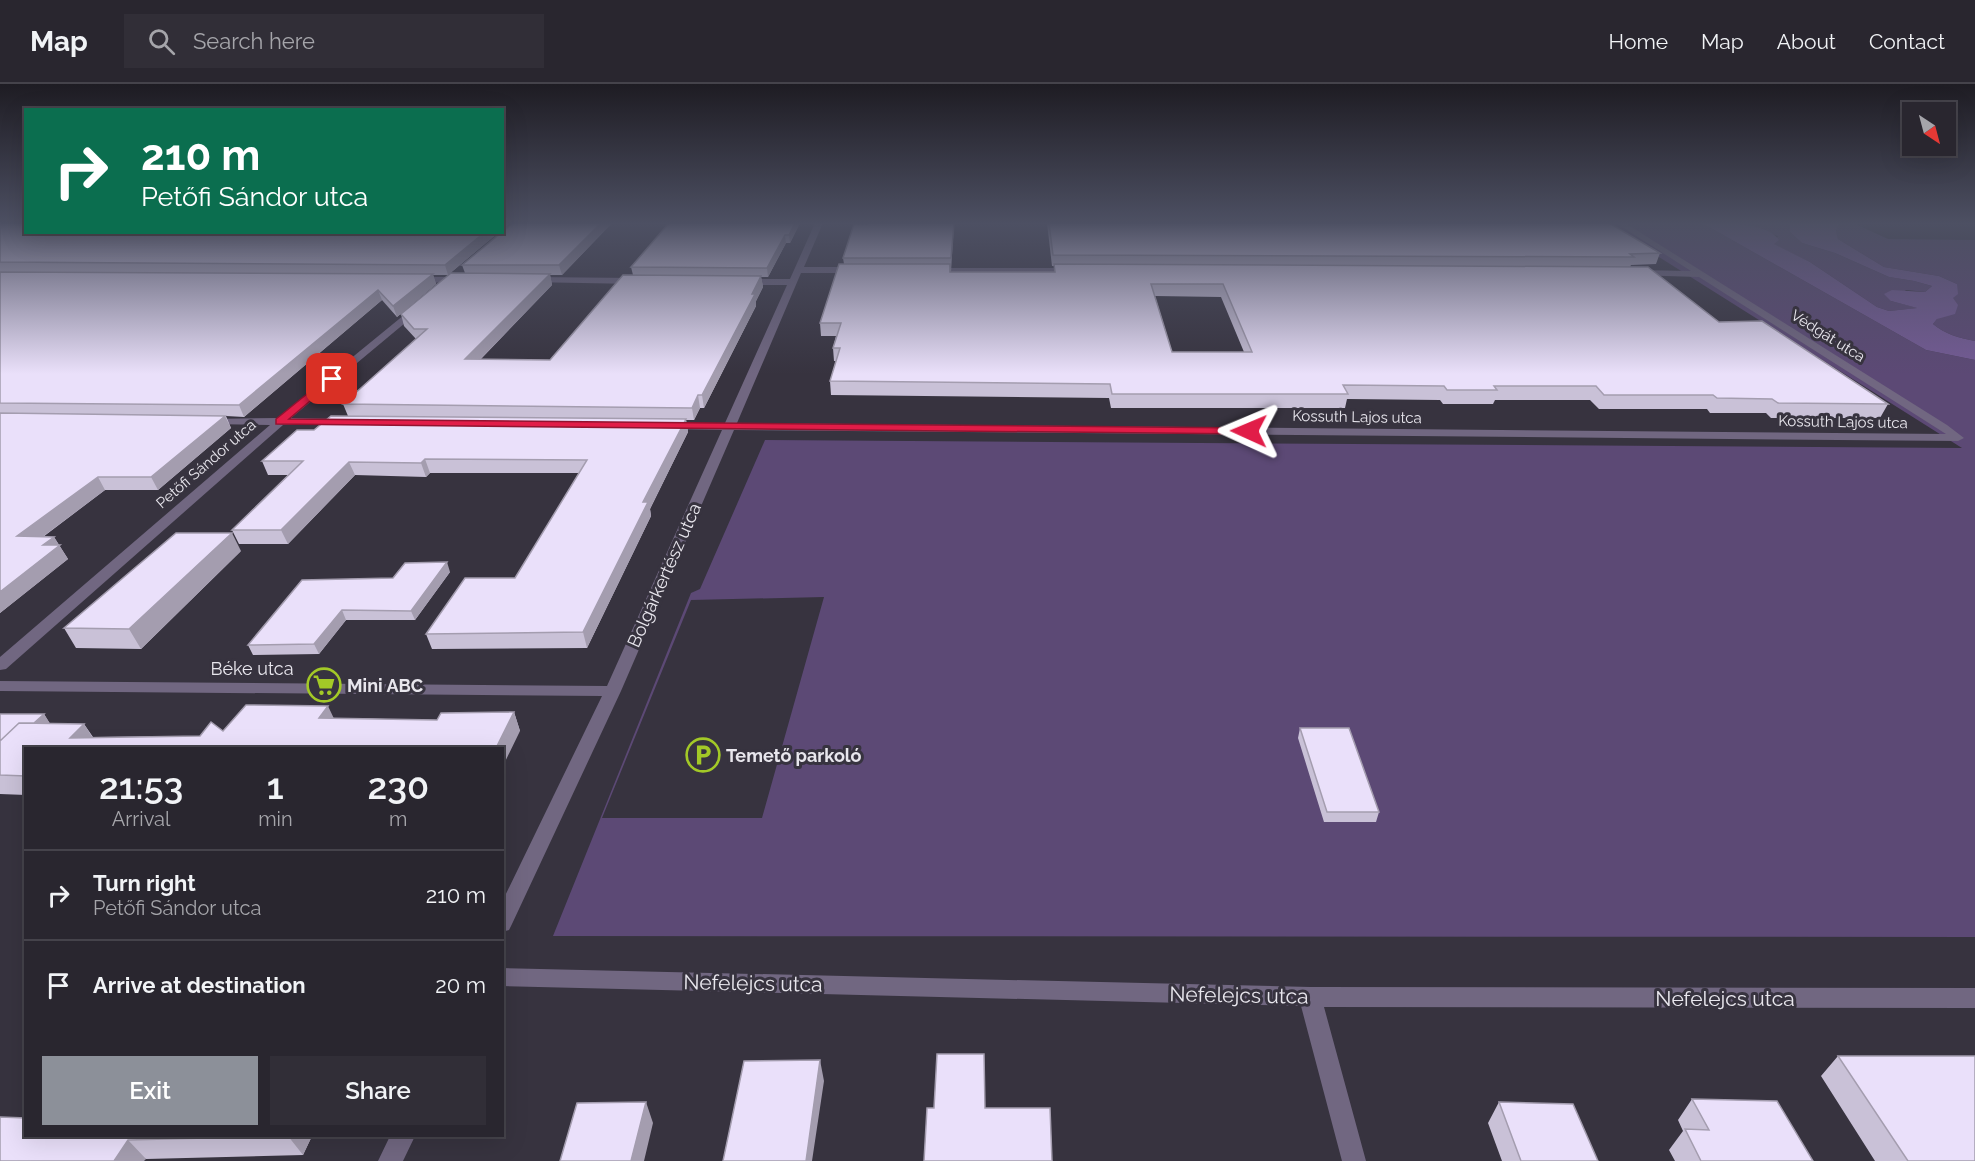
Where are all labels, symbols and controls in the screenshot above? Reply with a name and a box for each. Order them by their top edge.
search box [124,14,544,68]
text: Map [30,25,88,58]
icon: search [145,25,178,58]
text: Search here [193,28,315,54]
text: Home [1609,29,1668,54]
text: Map [1701,29,1744,54]
text: About [1777,29,1836,54]
text: Contact [1869,29,1945,54]
north arrow [1902,102,1956,156]
map controls [1902,102,1956,156]
text: 210 m [141,131,260,180]
icon: right [42,132,120,210]
text: Petőfi Sándor utca [141,181,368,212]
street label: Védgát utca [1788,306,1868,366]
pin [306,353,357,404]
icon: arrive [315,362,348,395]
position arrow [1217,399,1281,463]
street label: Kossuth Lajos utca [1292,407,1422,427]
street label: Kossuth Lajos utca [1778,412,1908,432]
street label: Petőfi Sándor utca [152,416,260,512]
street label: Bolgárkertész utca [623,500,705,650]
street label: Béke utca [210,658,294,679]
supermarket icon: Mini ABC [306,667,342,703]
place label: Mini ABC [347,675,423,696]
parking icon: Temető parkoló [685,737,721,773]
place label: Temető parkoló [726,745,861,766]
text: 21:53 [99,765,183,807]
text: 1 [267,765,284,807]
text: 230 [367,765,429,807]
text: Arrival [112,807,170,831]
text: min [258,807,293,831]
text: m [389,807,407,831]
text: Turn right [93,870,196,896]
icon: right [42,879,75,912]
text: 210 m [426,882,486,908]
text: Petőfi Sándor utca [93,896,261,920]
icon: arrive [42,969,75,1002]
street label: Nefelejcs utca [683,969,823,997]
text: Arrive at destination [93,972,306,998]
text: 20 m [435,972,486,998]
street label: Nefelejcs utca [1169,981,1309,1009]
street label: Nefelejcs utca [1655,986,1795,1011]
button: Exit [42,1056,258,1125]
button: Share [270,1056,486,1125]

